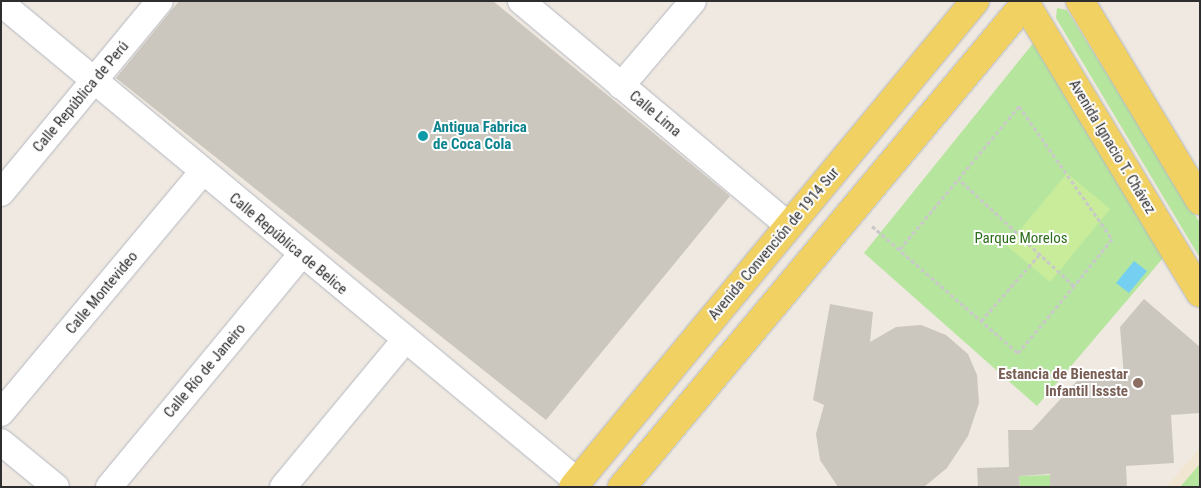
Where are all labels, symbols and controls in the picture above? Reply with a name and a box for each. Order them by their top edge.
street label: Calle República de Perú [29,38,133,156]
street label: Avenida Ignacio T. Chávez [1065,76,1159,218]
street label: Calle Lima [625,87,685,141]
place label: Antigua Fabrica de Coca Cola [433,118,527,153]
marker: Antigua Fabrica de Coca Cola [417,130,429,142]
street label: Avenida Convención de 1914 Sur [705,164,843,324]
street label: Calle República de Belice [225,189,351,299]
park label: Parque Morelos [974,230,1068,248]
street label: Calle Montevideo [62,248,142,338]
street label: Calle Río de Janeiro [160,320,250,422]
place label: Estancia de Bienestar Infantil Issste [998,365,1128,400]
marker: Estancia de Bienestar Infantil Issste [1132,377,1144,389]

